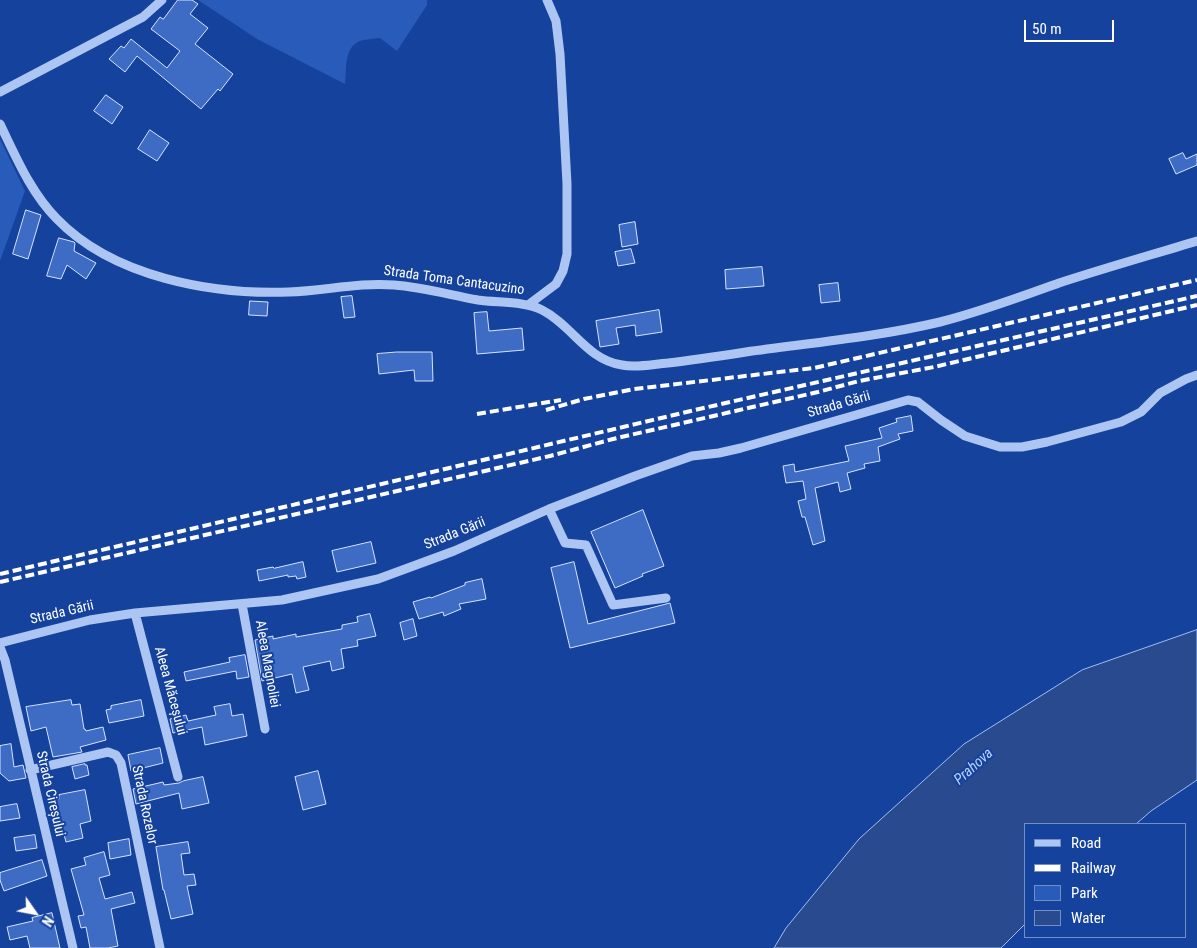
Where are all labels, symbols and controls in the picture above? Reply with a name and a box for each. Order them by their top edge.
scale bar [1027,10,1117,42]
text: 50 m [1032,20,1062,38]
street label: Strada Toma Cantacuzino [383,263,525,299]
street label: Strada Gării [806,388,872,422]
street label: Strada Gării [422,514,488,554]
street label: Strada Gării [29,598,95,628]
street label: Aleea Magnoliei [251,619,283,709]
street label: Aleea Măceșului [150,645,190,737]
water label: Prahova [951,745,997,789]
street label: Strada Cireșului [32,750,68,838]
street label: Strada Rozelor [127,764,161,846]
legend [1024,823,1187,938]
text: Road [1071,834,1101,852]
text: Railway [1071,859,1116,877]
text: Park [1071,884,1098,902]
north arrow [10,888,60,938]
text: Water [1071,909,1105,927]
text: N [39,913,57,929]

